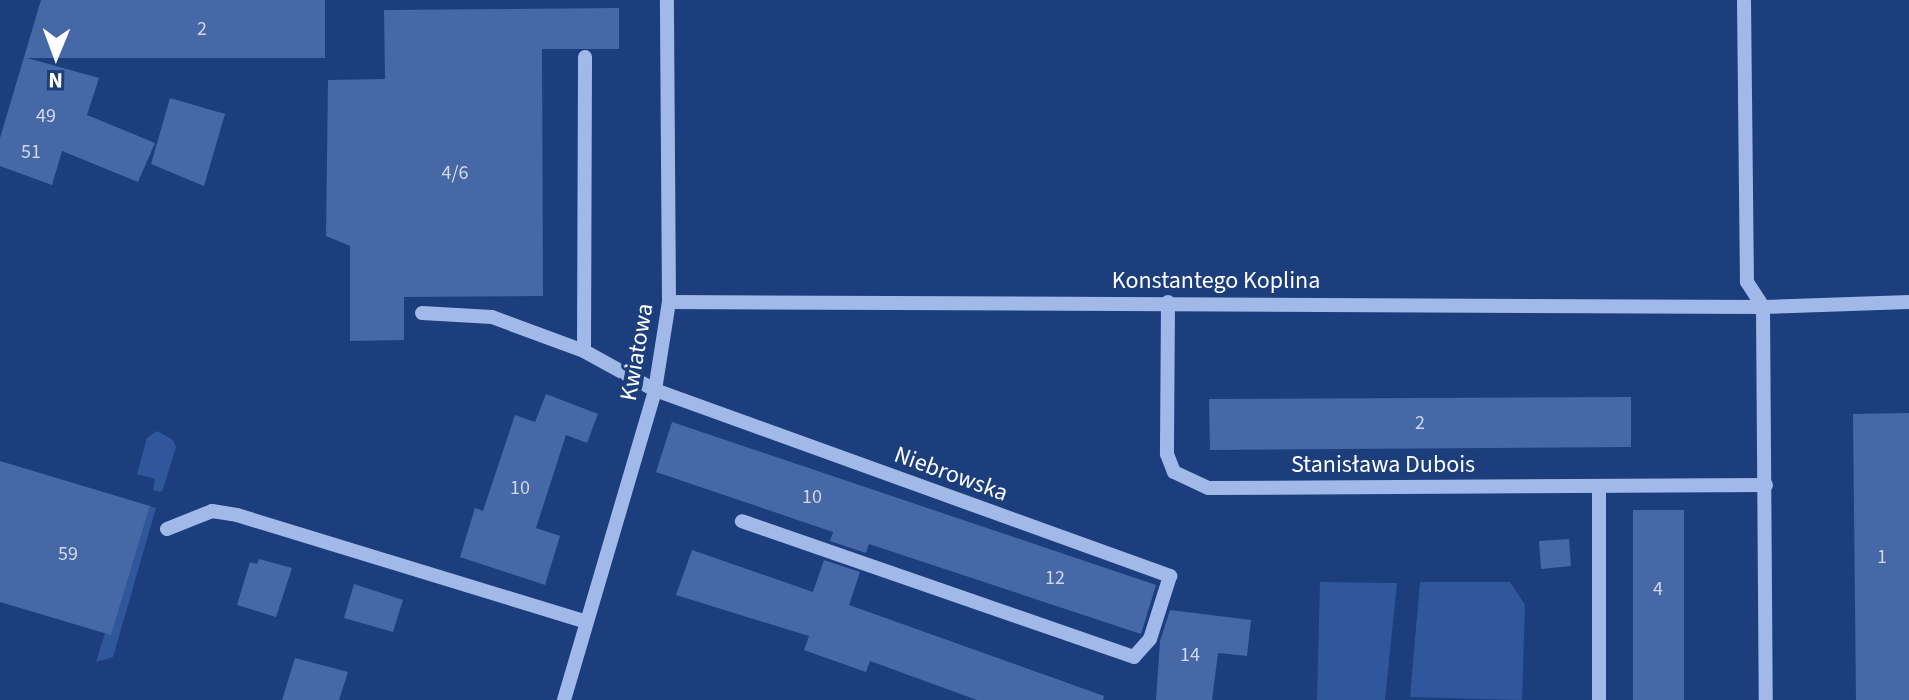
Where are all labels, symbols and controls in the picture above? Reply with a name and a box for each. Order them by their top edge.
north arrow [16,16,96,96]
house number: 2 [197,17,207,41]
text: N [48,64,63,96]
house number: 49 [36,104,56,128]
house number: 51 [21,140,41,164]
house number: 4/6 [442,161,468,185]
street label: Konstantego Koplina [1112,267,1320,295]
street label: Kwiatowa [614,301,660,403]
house number: 2 [1415,411,1425,435]
street label: Niebrowska [890,440,1012,508]
street label: Stanisława Dubois [1291,451,1475,479]
house number: 10 [510,476,530,500]
house number: 10 [802,485,822,509]
house number: 59 [58,542,78,566]
house number: 1 [1877,545,1887,569]
house number: 12 [1045,566,1065,590]
house number: 4 [1653,577,1663,601]
house number: 14 [1180,643,1200,667]

